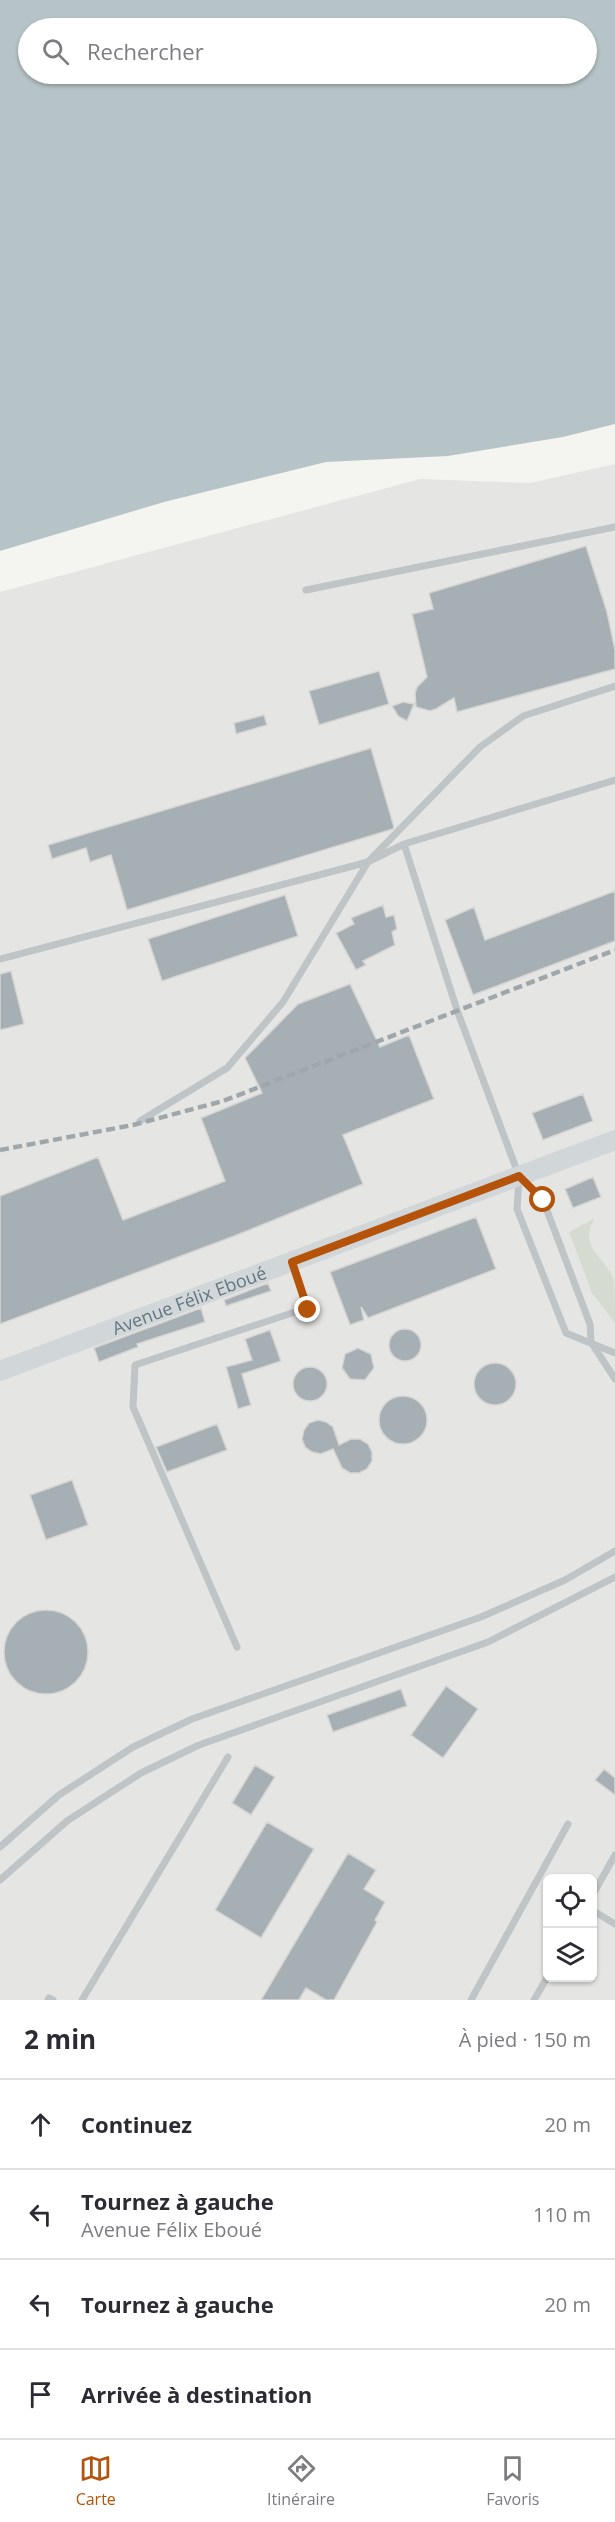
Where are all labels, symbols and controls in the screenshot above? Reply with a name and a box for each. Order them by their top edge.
search box [18,18,597,84]
icon: search [39,35,72,68]
text: Rechercher [87,36,204,66]
route start [529,1186,555,1212]
street label: Avenue Félix Eboué [109,1260,270,1340]
route end [294,1296,320,1322]
map controls [543,1874,597,1982]
button: locate [543,1874,597,1928]
button: layers [543,1928,597,1982]
text: 2 min [24,2021,96,2057]
text: À pied · 150 m [459,2026,591,2053]
icon: ahead [24,2108,57,2141]
text: Continuez [81,2109,192,2139]
text: 20 m [544,2111,591,2138]
text: Tournez à gauche [81,2186,274,2216]
icon: left [24,2198,57,2231]
text: 110 m [533,2201,591,2228]
text: Avenue Félix Eboué [81,2216,262,2243]
icon: left [24,2288,57,2321]
text: Tournez à gauche [81,2289,274,2319]
text: 20 m [544,2291,591,2318]
icon: arrive [24,2378,57,2411]
text: Arrivée à destination [81,2379,312,2409]
tab: Carte [76,2452,116,2510]
tab: Itinéraire [267,2452,335,2510]
tab: Favoris [486,2452,539,2510]

